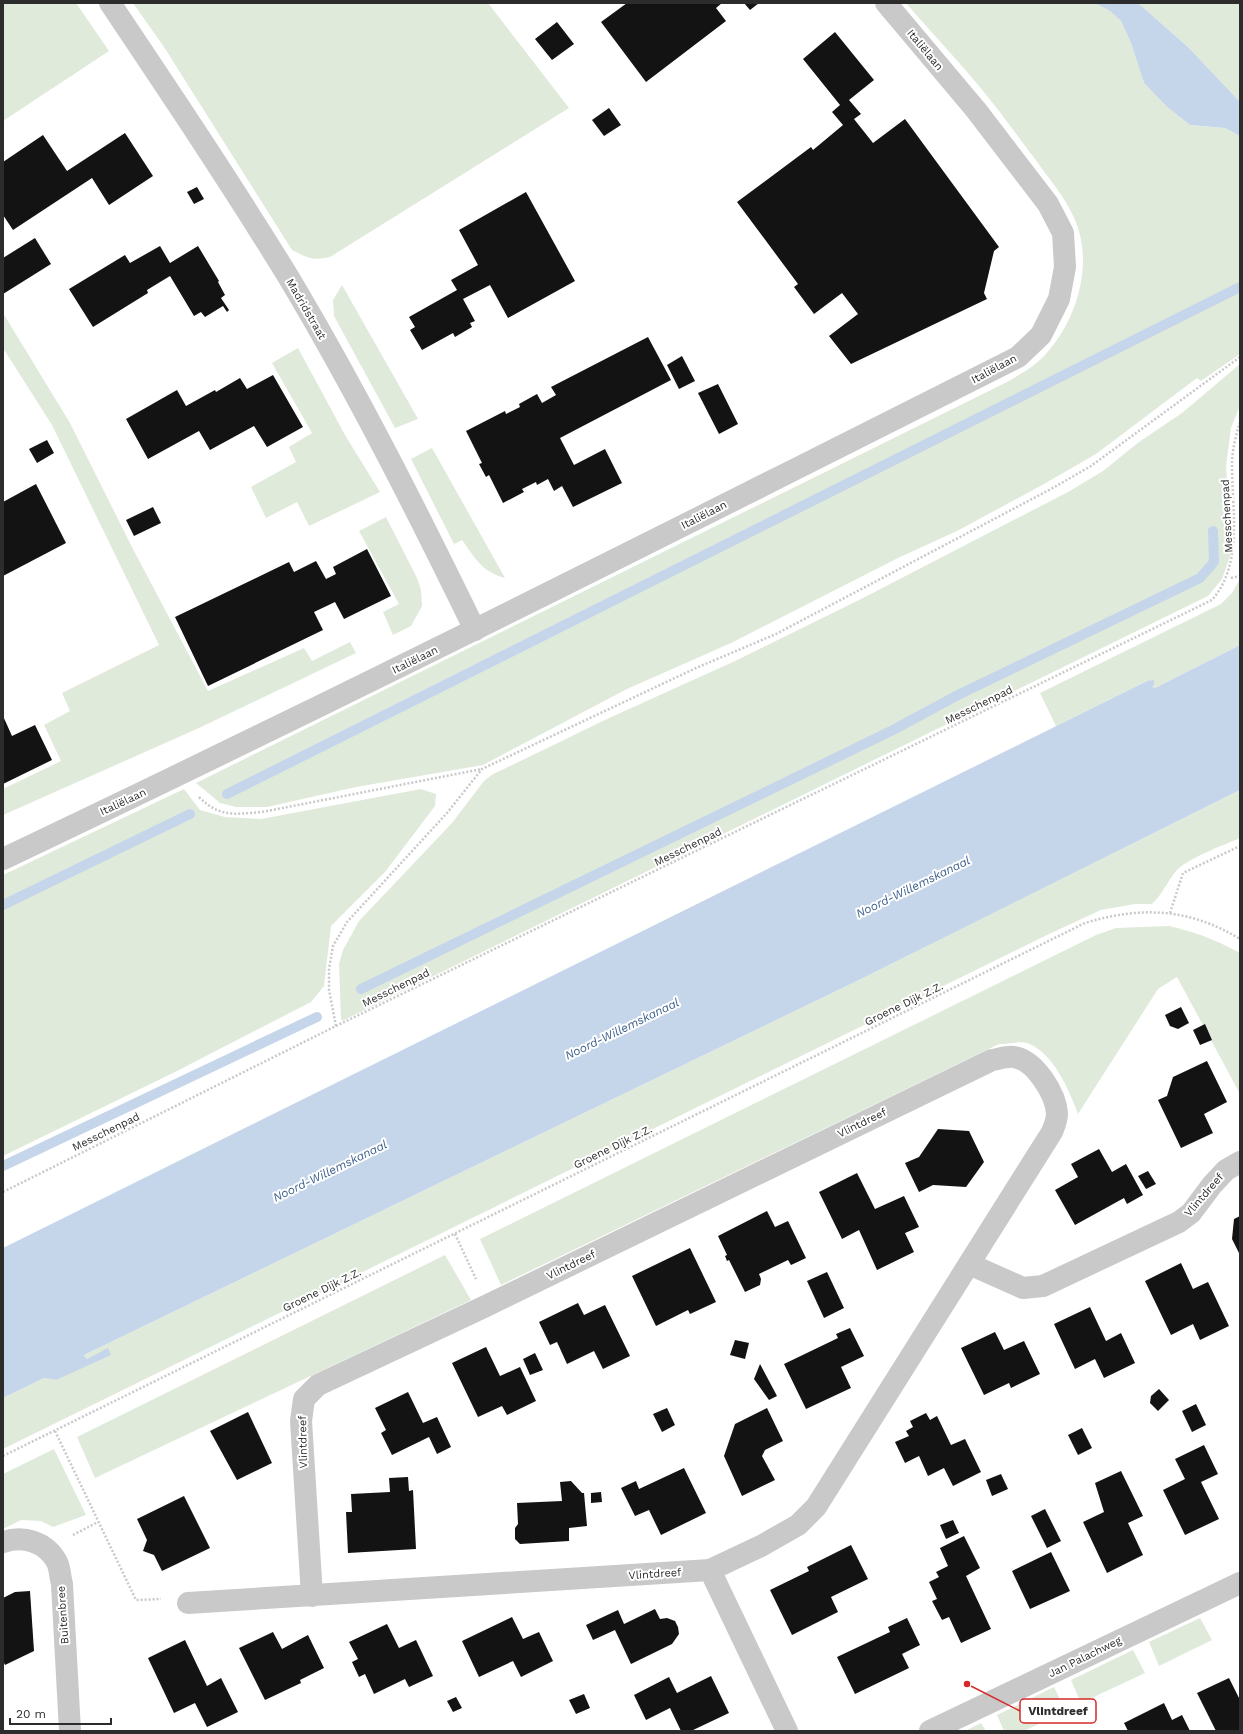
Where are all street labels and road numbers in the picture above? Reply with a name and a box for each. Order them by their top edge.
street label: Italiëlaan [904,27,946,73]
street label: Madridstraat [283,276,329,342]
street label: Italiëlaan [969,352,1019,386]
street label: Messchenpad [1219,479,1235,553]
street label: Italiëlaan [679,498,729,532]
street label: Italiëlaan [390,643,440,677]
street label: Messchenpad [943,683,1015,727]
street label: Italiëlaan [98,786,148,818]
street label: Messchenpad [652,825,724,869]
street label: Messchenpad [360,966,432,1010]
street label: Groene Dijk Z.Z. [863,979,945,1029]
street label: Vlintdreef [835,1105,889,1140]
street label: Messchenpad [70,1110,142,1154]
street label: Groene Dijk Z.Z. [572,1122,654,1172]
street label: Vlintdreef [1182,1170,1227,1219]
street label: Vlintdreef [544,1247,598,1282]
street label: Groene Dijk Z.Z. [281,1265,363,1315]
street label: Vlintdreef [296,1415,310,1469]
street label: Vlintdreef [628,1566,683,1582]
street label: Buitenbree [54,1585,72,1645]
street label: Jan Palachweg [1046,1634,1124,1680]

